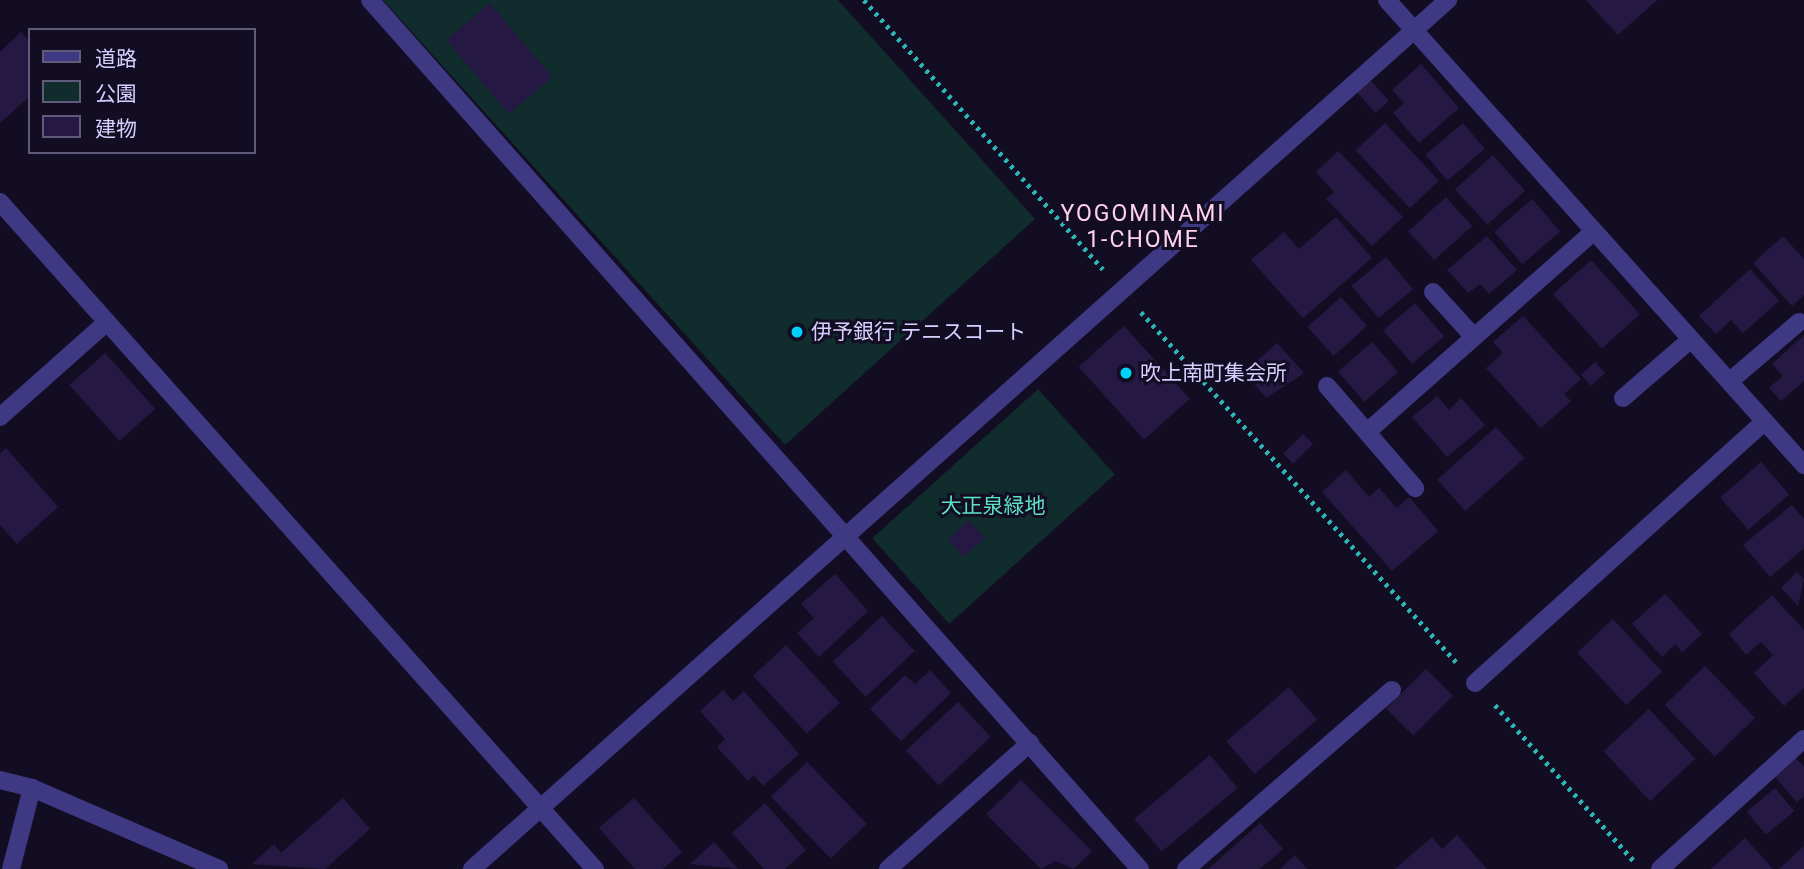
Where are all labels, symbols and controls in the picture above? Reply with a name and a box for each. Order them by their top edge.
legend [28,28,256,154]
text: 道路 [95,47,137,71]
text: 公園 [95,82,137,106]
text: 建物 [95,117,137,141]
district label: YOGOMINAMI 1-CHOME [1062,200,1224,254]
place label: 伊予銀行 テニスコート [811,319,1026,345]
marker: 伊予銀行 テニスコート [789,324,805,340]
place label: 吹上南町集会所 [1140,360,1287,386]
marker: 吹上南町集会所 [1118,365,1134,381]
park label: 大正泉緑地 [941,493,1045,519]

